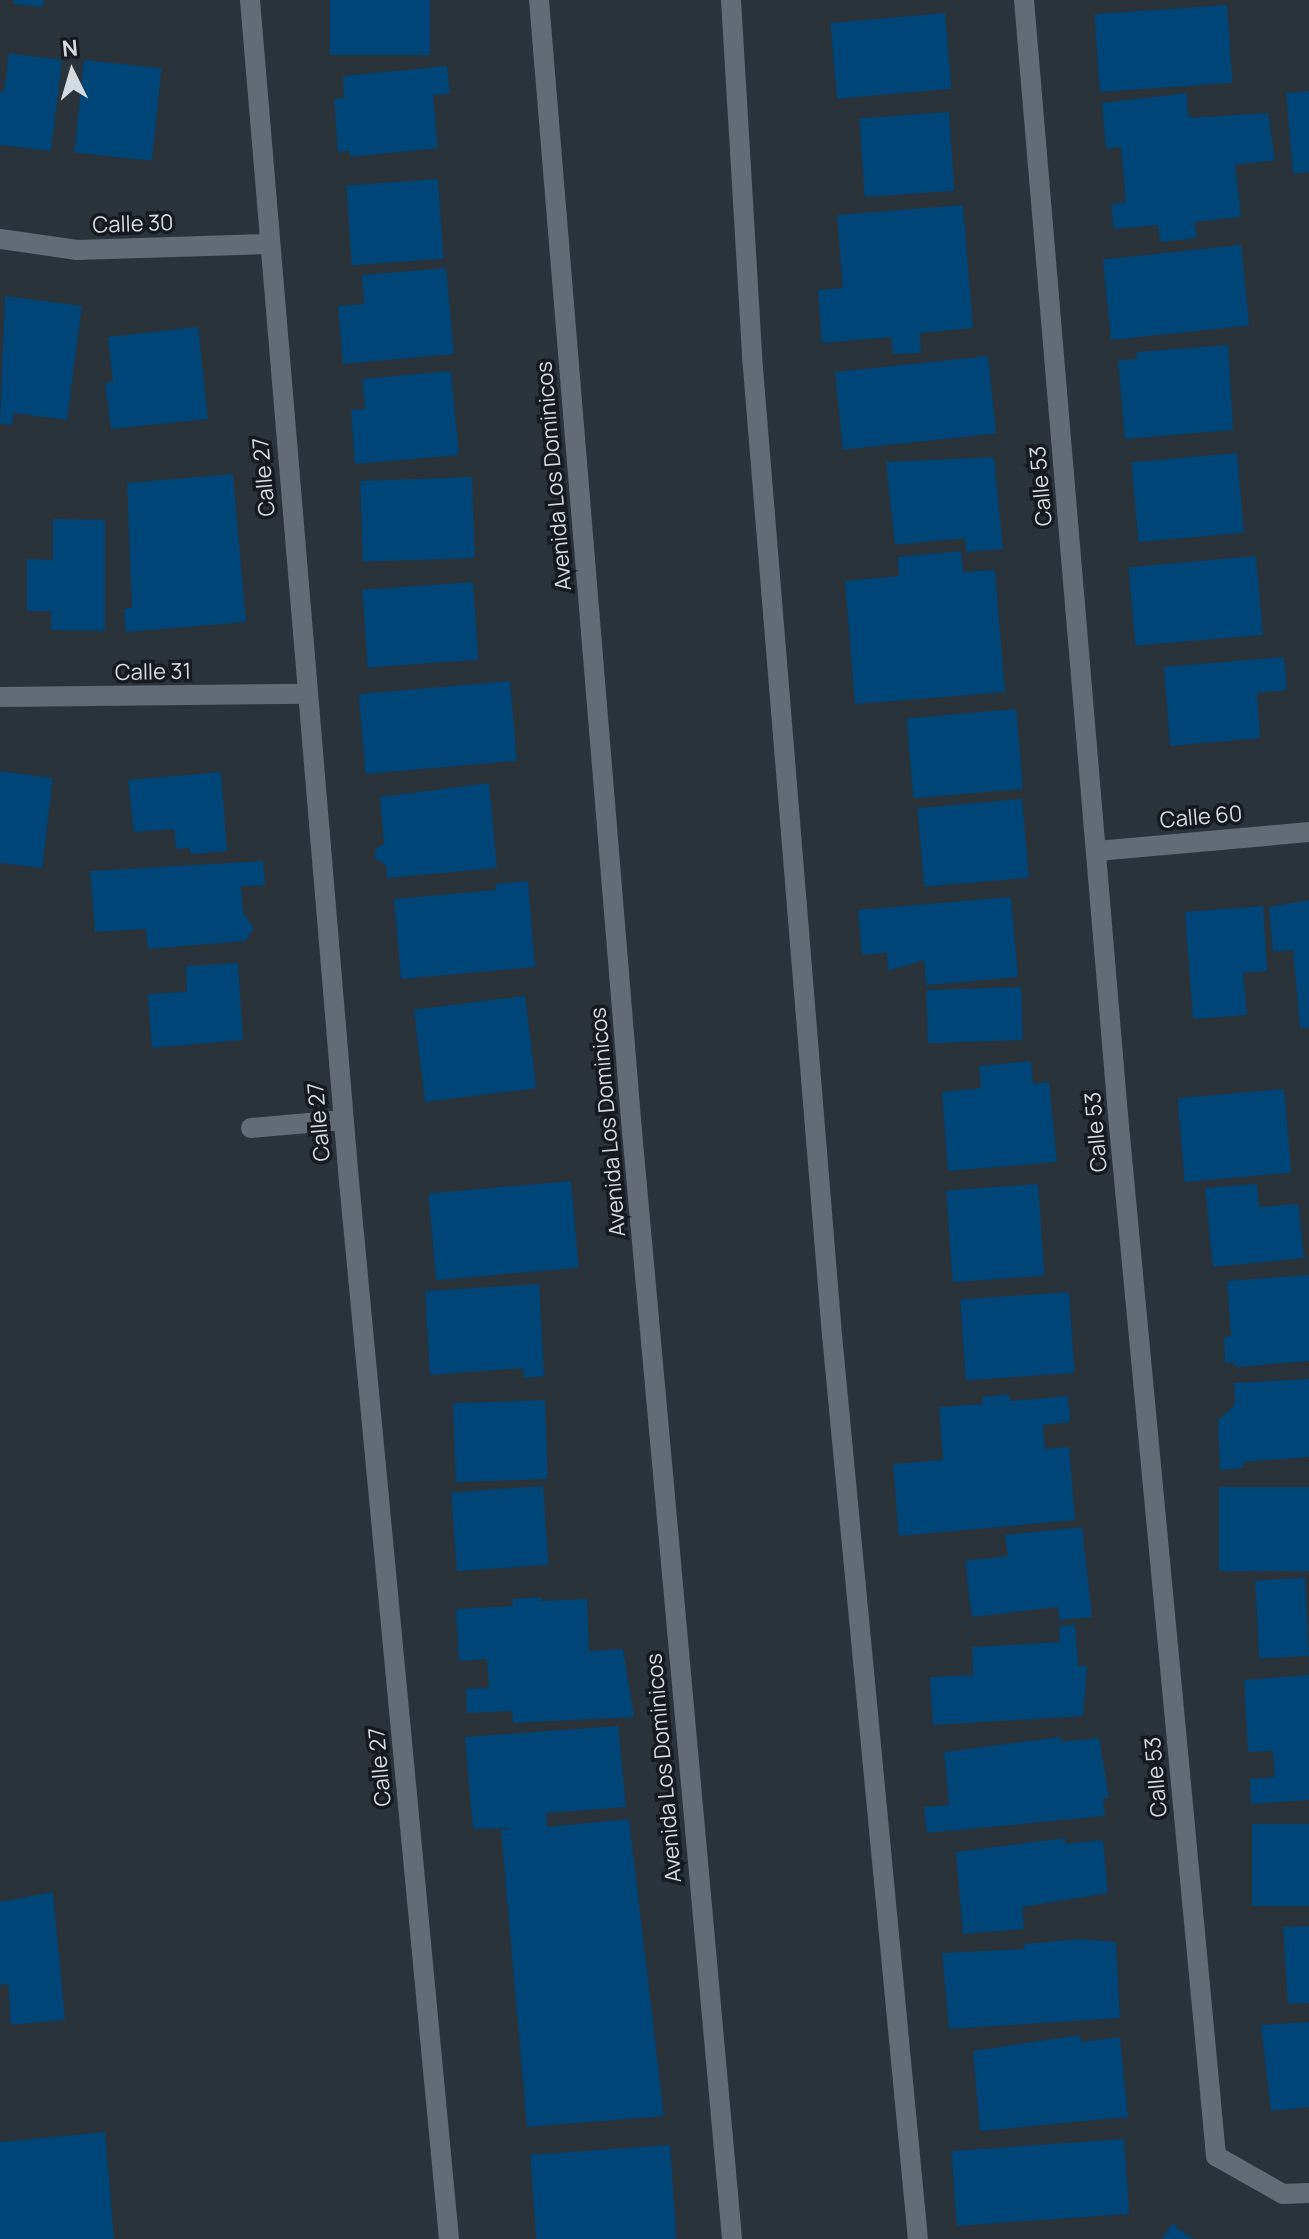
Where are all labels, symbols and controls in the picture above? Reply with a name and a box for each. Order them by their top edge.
north arrow [32,32,112,112]
text: N [61,32,79,64]
street label: Calle 30 [92,209,174,239]
street label: Avenida Los Dominicos [531,360,577,592]
street label: Calle 27 [247,436,281,518]
street label: Calle 53 [1024,445,1058,527]
street label: Calle 31 [115,658,191,686]
street label: Calle 60 [1159,800,1243,834]
street label: Avenida Los Dominicos [585,1006,631,1238]
street label: Calle 27 [302,1081,336,1163]
street label: Calle 53 [1079,1091,1113,1173]
street label: Avenida Los Dominicos [641,1652,687,1884]
street label: Calle 27 [363,1726,397,1808]
street label: Calle 53 [1139,1736,1173,1818]

